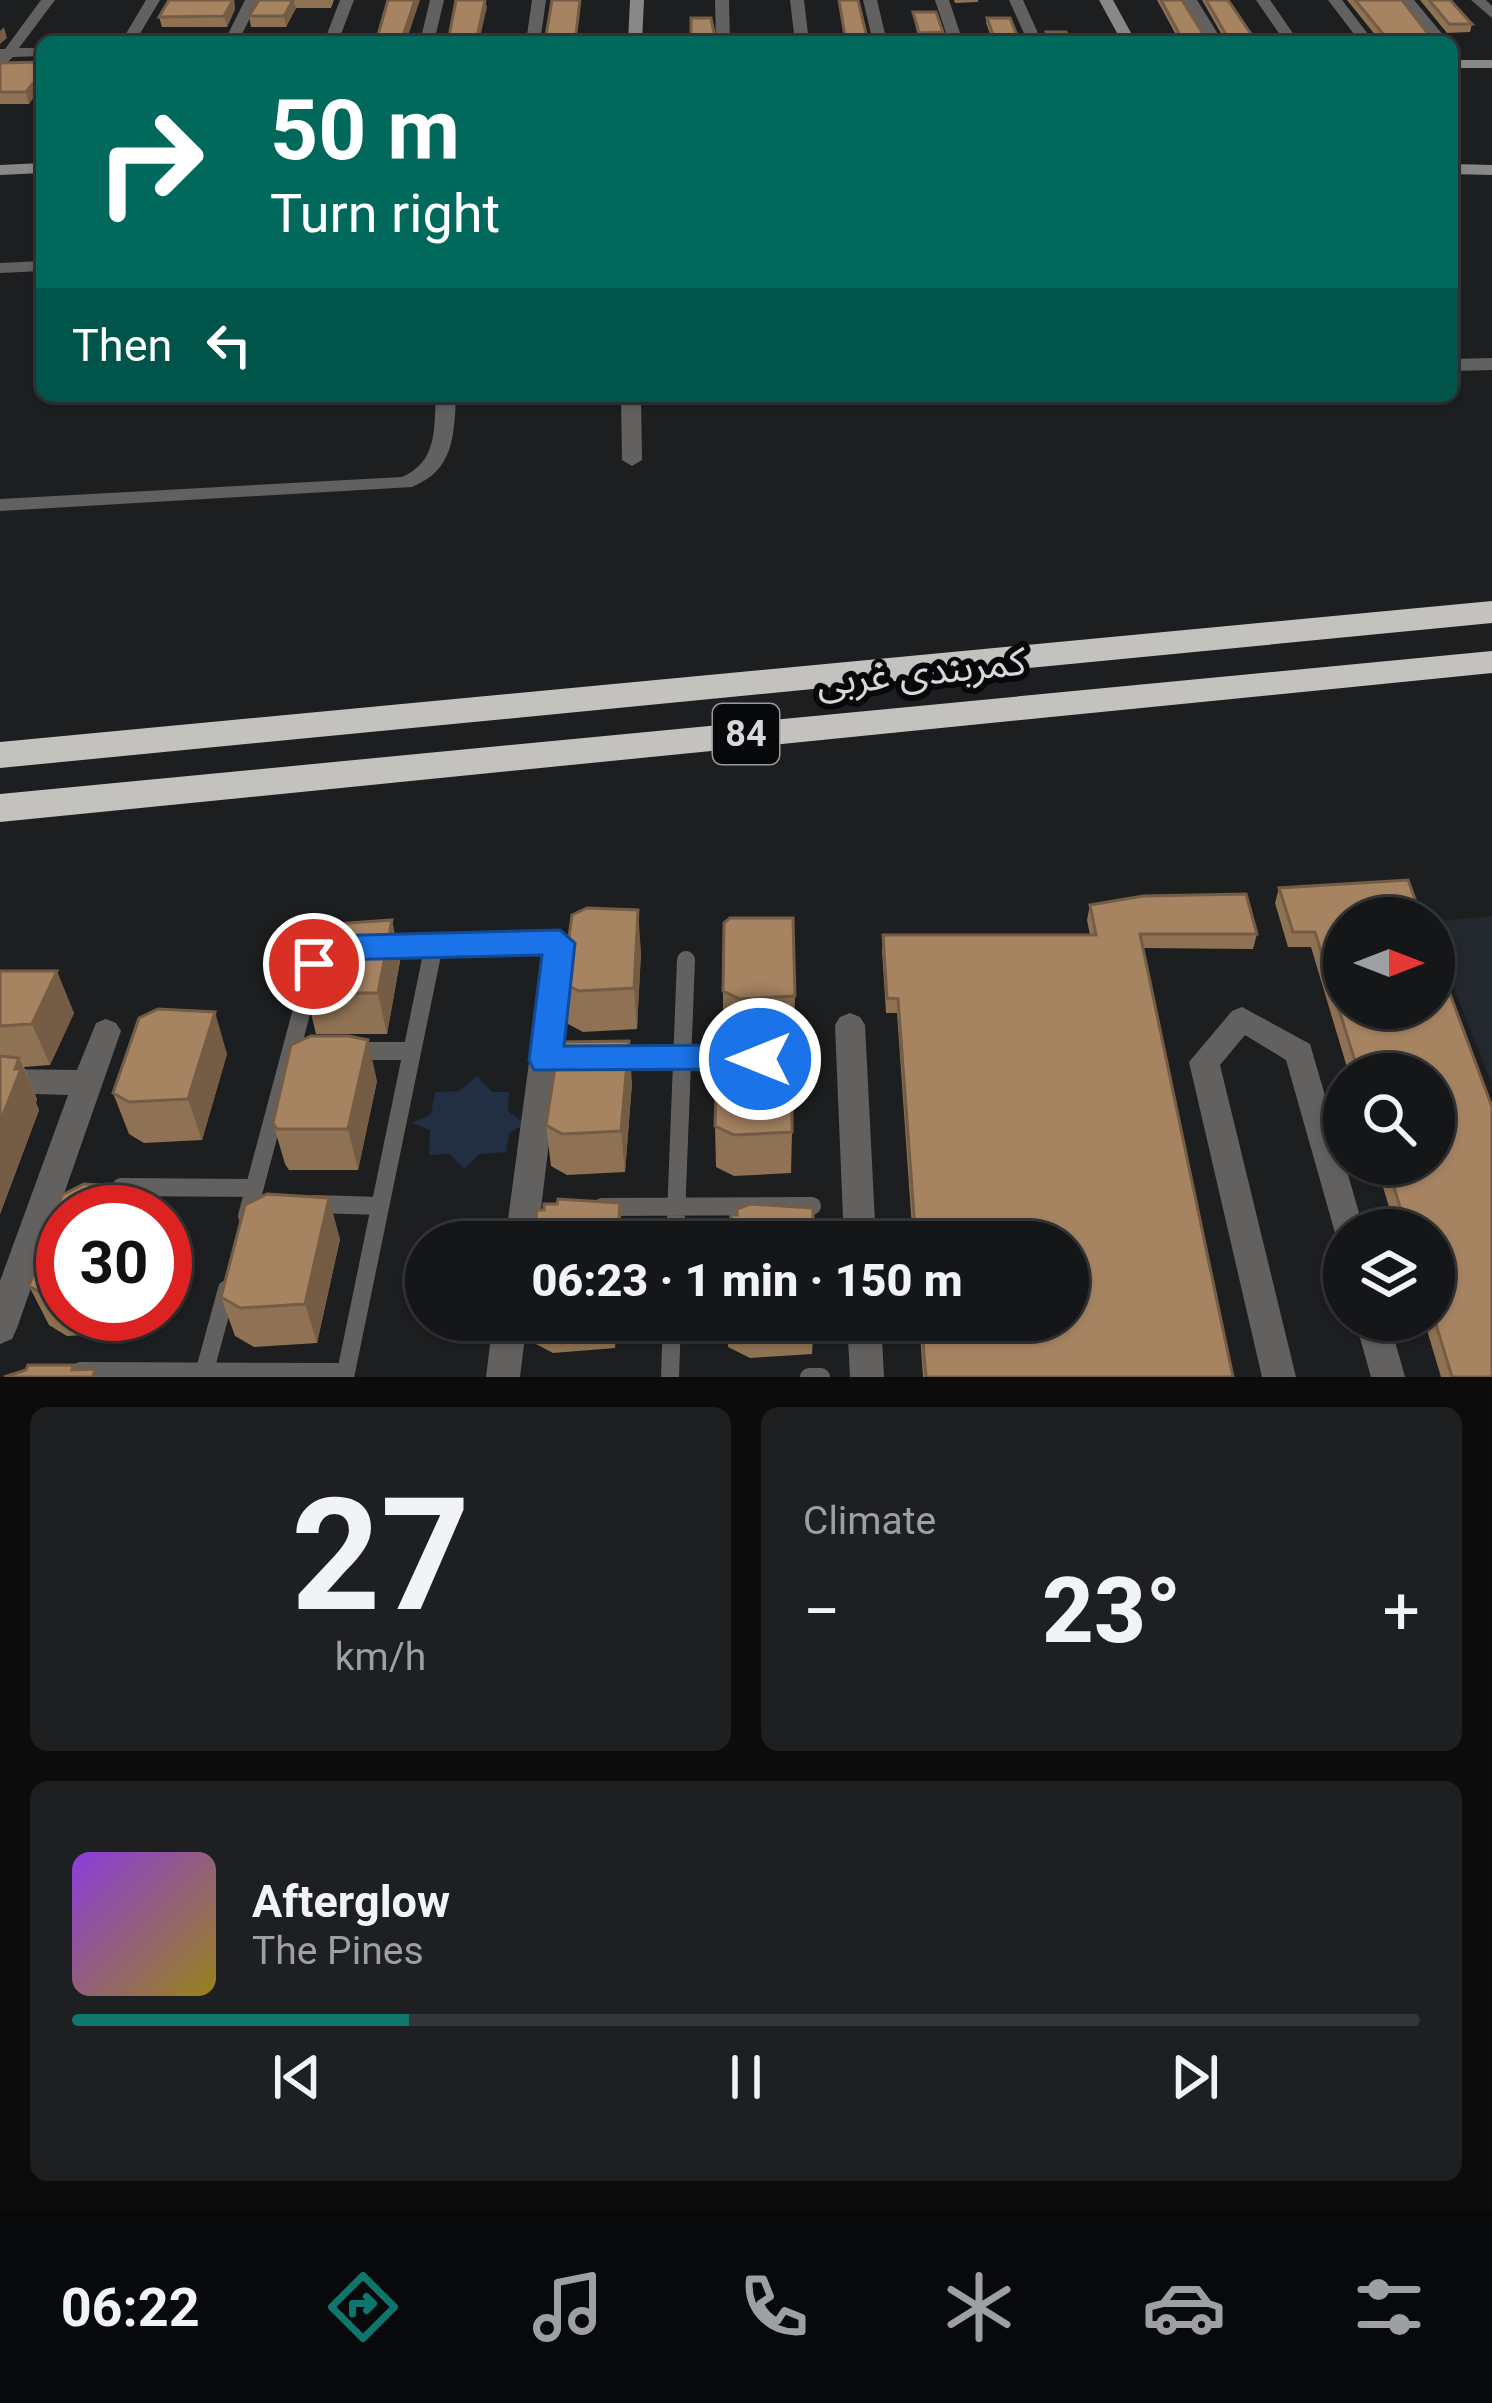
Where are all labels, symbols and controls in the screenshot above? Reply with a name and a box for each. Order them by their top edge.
text: 50 m [270,81,460,180]
icon: right [72,84,228,240]
text: Turn right [270,182,500,245]
icon: left [196,312,262,378]
text: Then [72,319,172,372]
street label: کمربندی غربی [814,638,1029,706]
road number: 84 [713,704,779,764]
north arrow [1323,897,1455,1029]
map controls [1323,897,1455,1341]
pin [263,913,365,1015]
icon: arrive [281,931,347,997]
position arrow [697,996,823,1122]
button: search [1323,1053,1455,1185]
speed limit sign: 30 [36,1185,192,1341]
button: layers [1323,1209,1455,1341]
text: 06:23 · 1 min · 150 m [531,1254,963,1307]
text: 27 [291,1464,470,1647]
text: Climate [803,1498,936,1544]
text: 23° [1042,1559,1181,1664]
text: − [803,1573,841,1650]
text: + [1383,1573,1420,1650]
text: km/h [335,1634,426,1680]
text: Afterglow [252,1875,450,1928]
text: The Pines [252,1928,424,1974]
icon: previous [264,2044,330,2110]
icon: pause [713,2044,779,2110]
icon: next [1162,2044,1228,2110]
icon: directions [321,2265,405,2349]
icon: music [526,2265,610,2349]
icon: phone [732,2265,816,2349]
icon: climate [937,2265,1021,2349]
icon: car [1142,2265,1226,2349]
icon: filters [1347,2265,1431,2349]
text: 06:22 [61,2276,200,2339]

